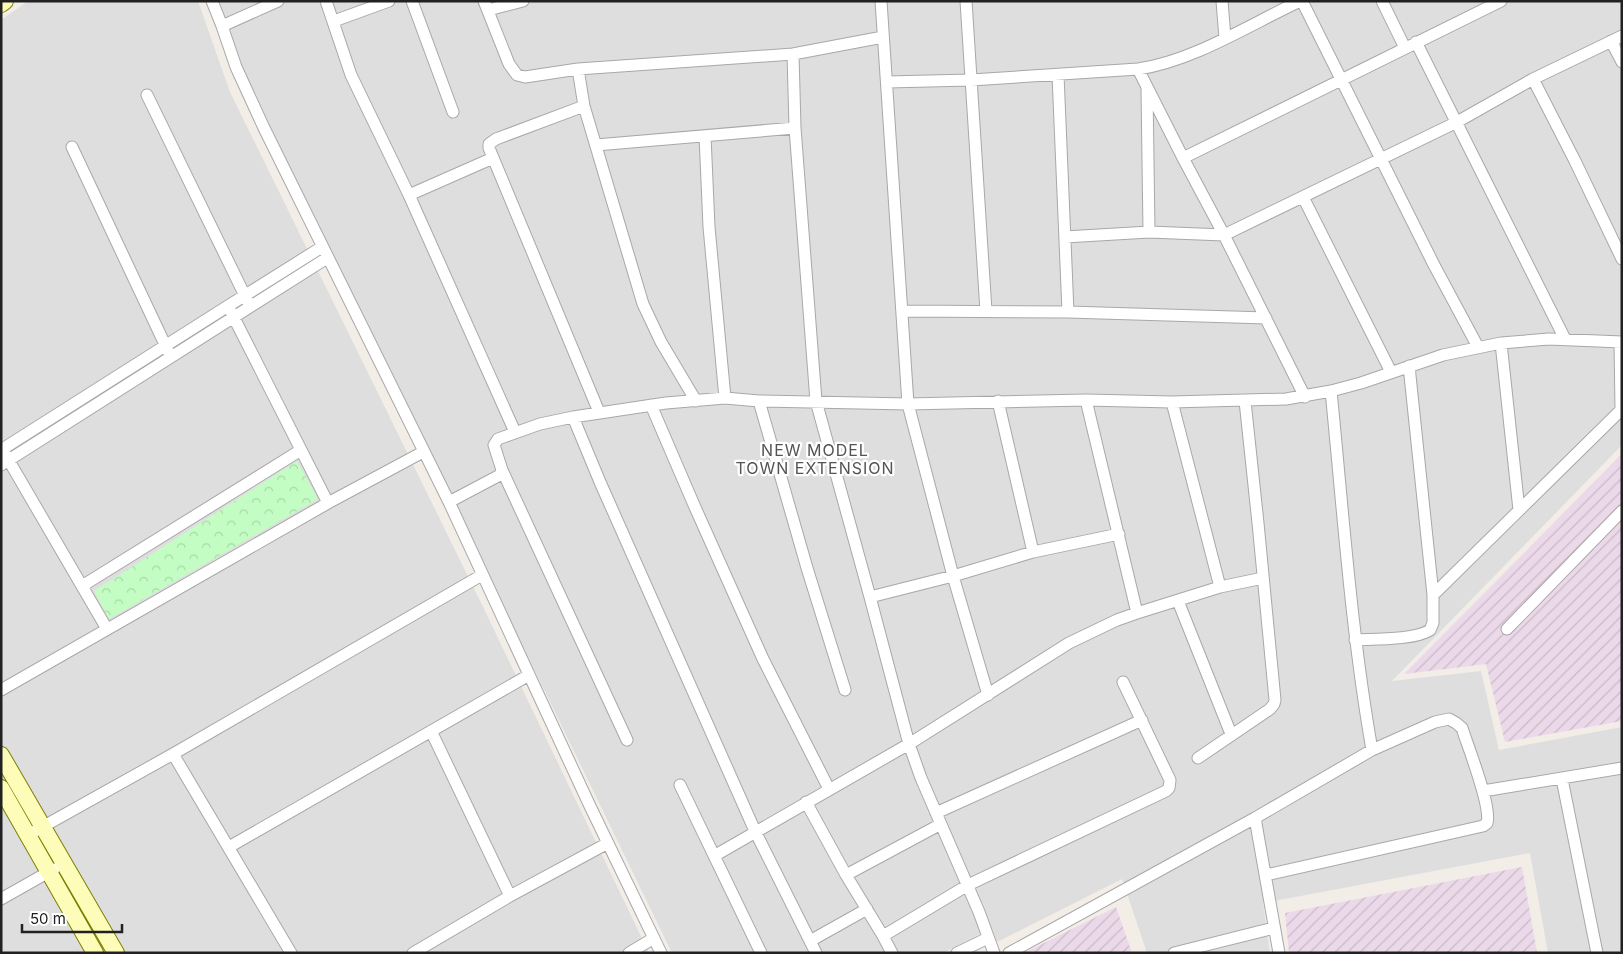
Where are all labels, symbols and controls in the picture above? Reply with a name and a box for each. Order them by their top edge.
district label: NEW MODEL TOWN EXTENSION [735,440,895,478]
scale bar [22,902,122,934]
text: 50 m [30,909,66,928]

